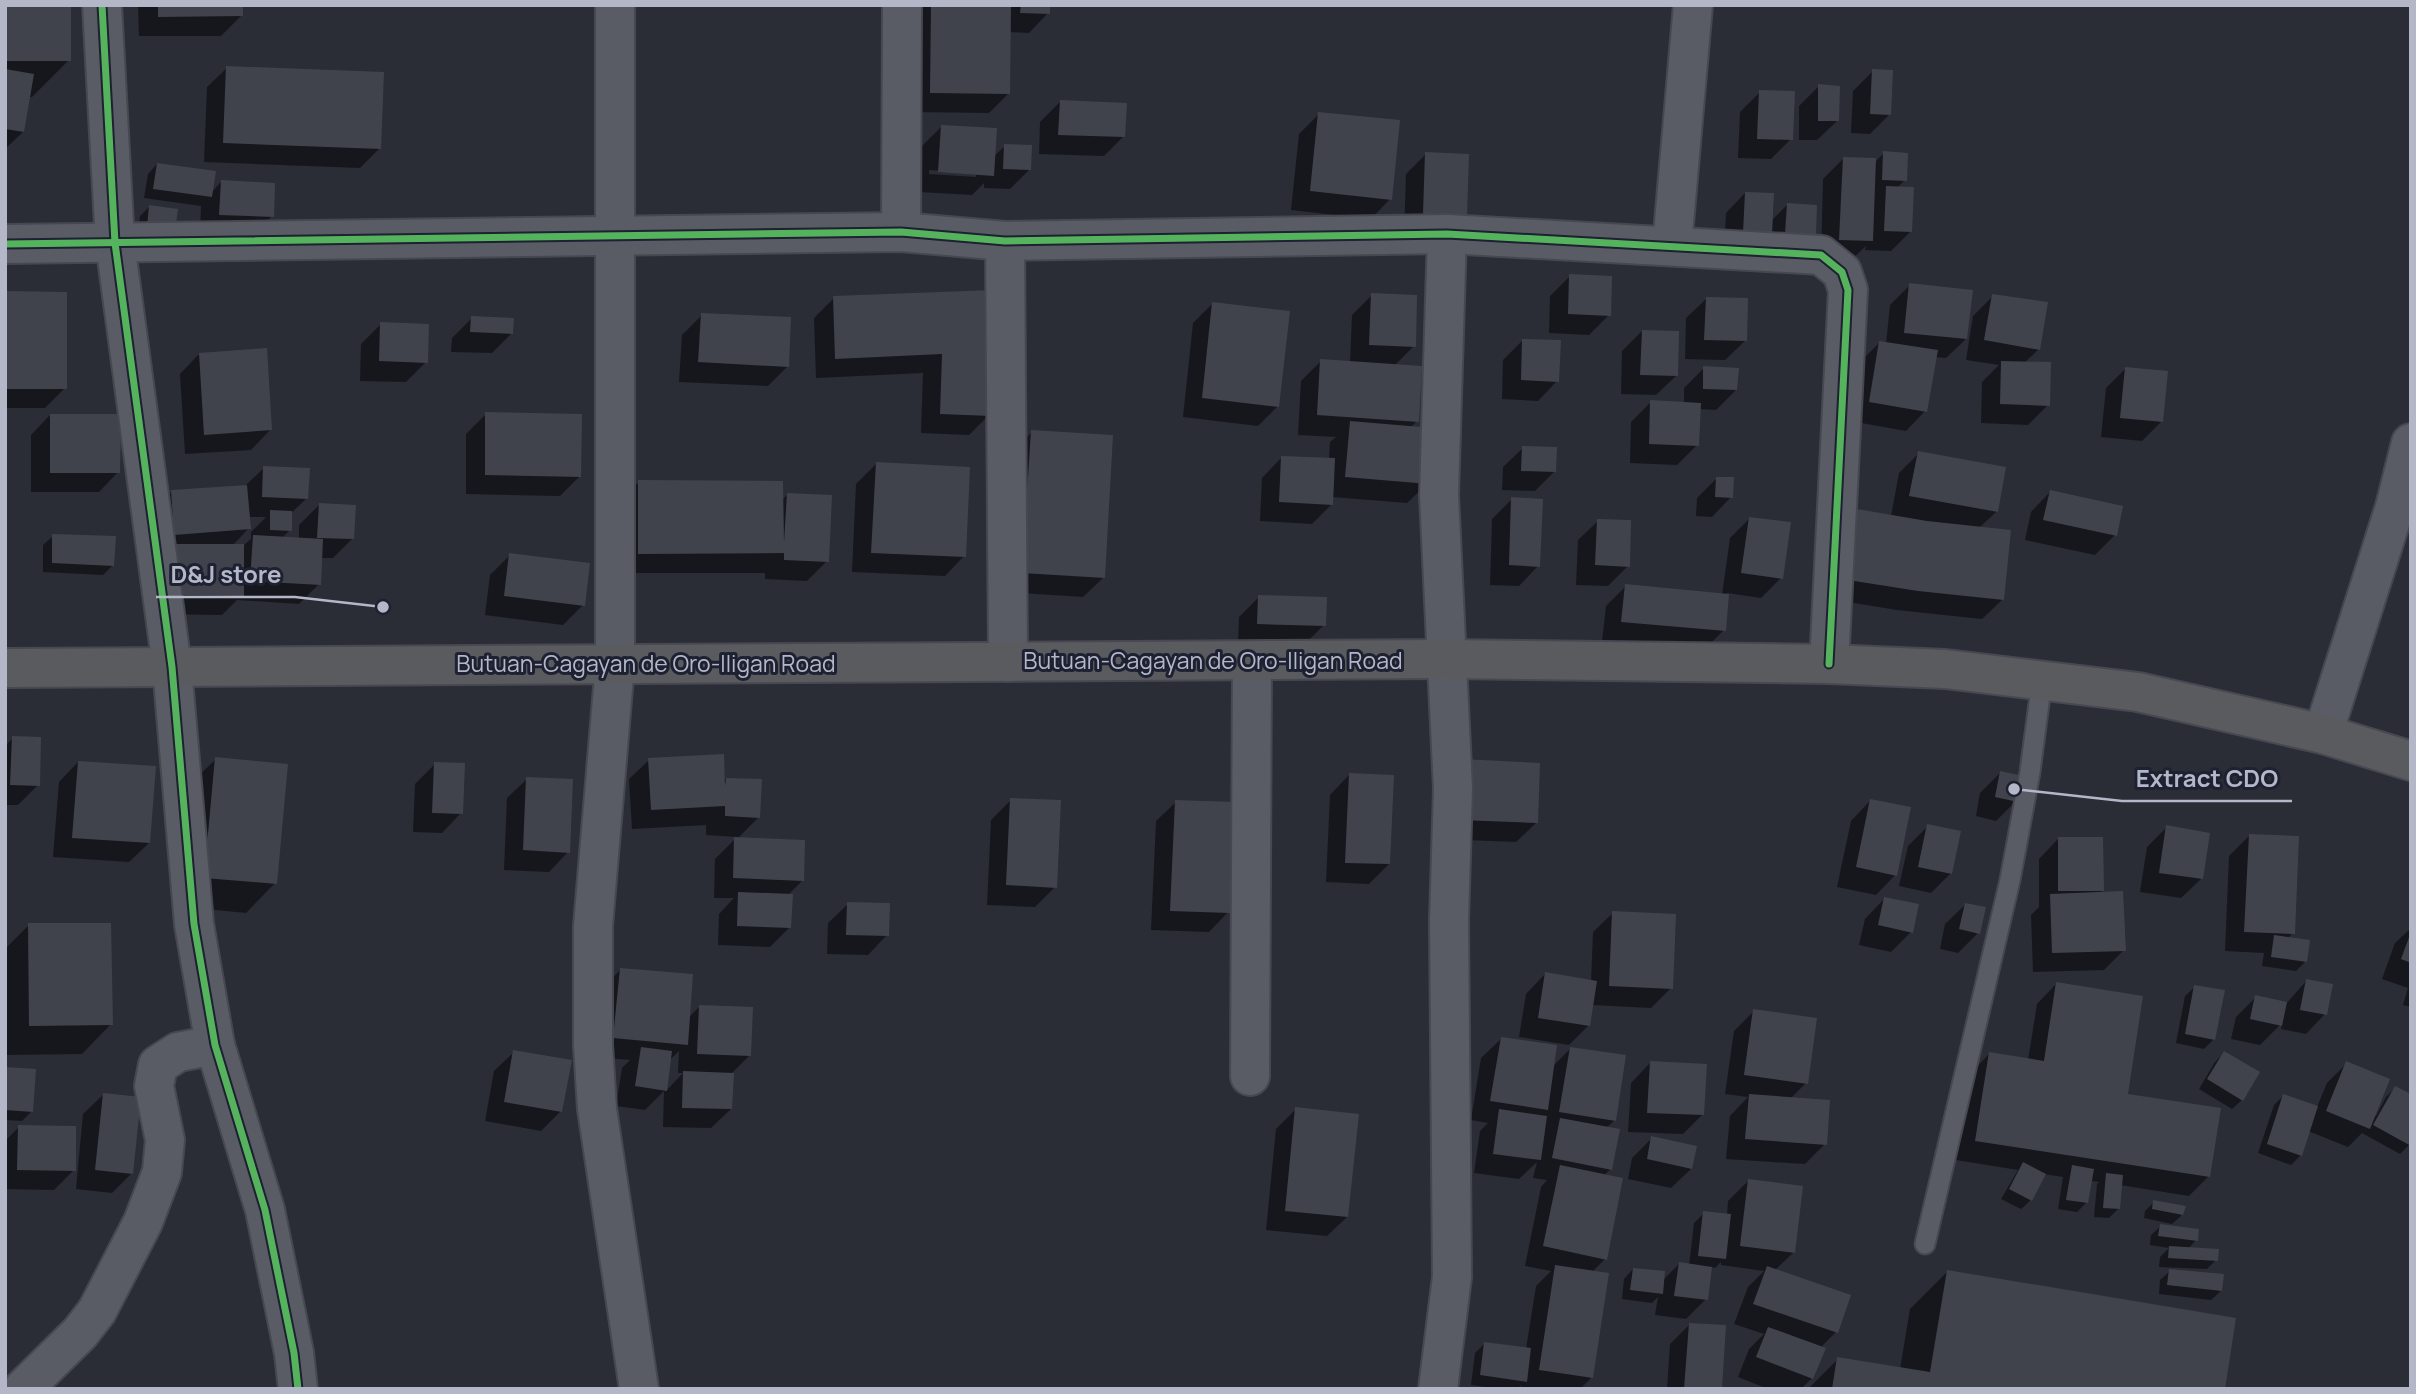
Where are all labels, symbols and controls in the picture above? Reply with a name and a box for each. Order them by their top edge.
callout: D&J store [156,552,295,597]
text: D&J store [170,557,282,590]
street label: Butuan-Cagayan de Oro-Iligan Road [1023,644,1403,676]
street label: Butuan-Cagayan de Oro-Iligan Road [456,647,836,679]
callout: Extract CDO [2122,756,2292,801]
text: Extract CDO [2136,761,2278,794]

